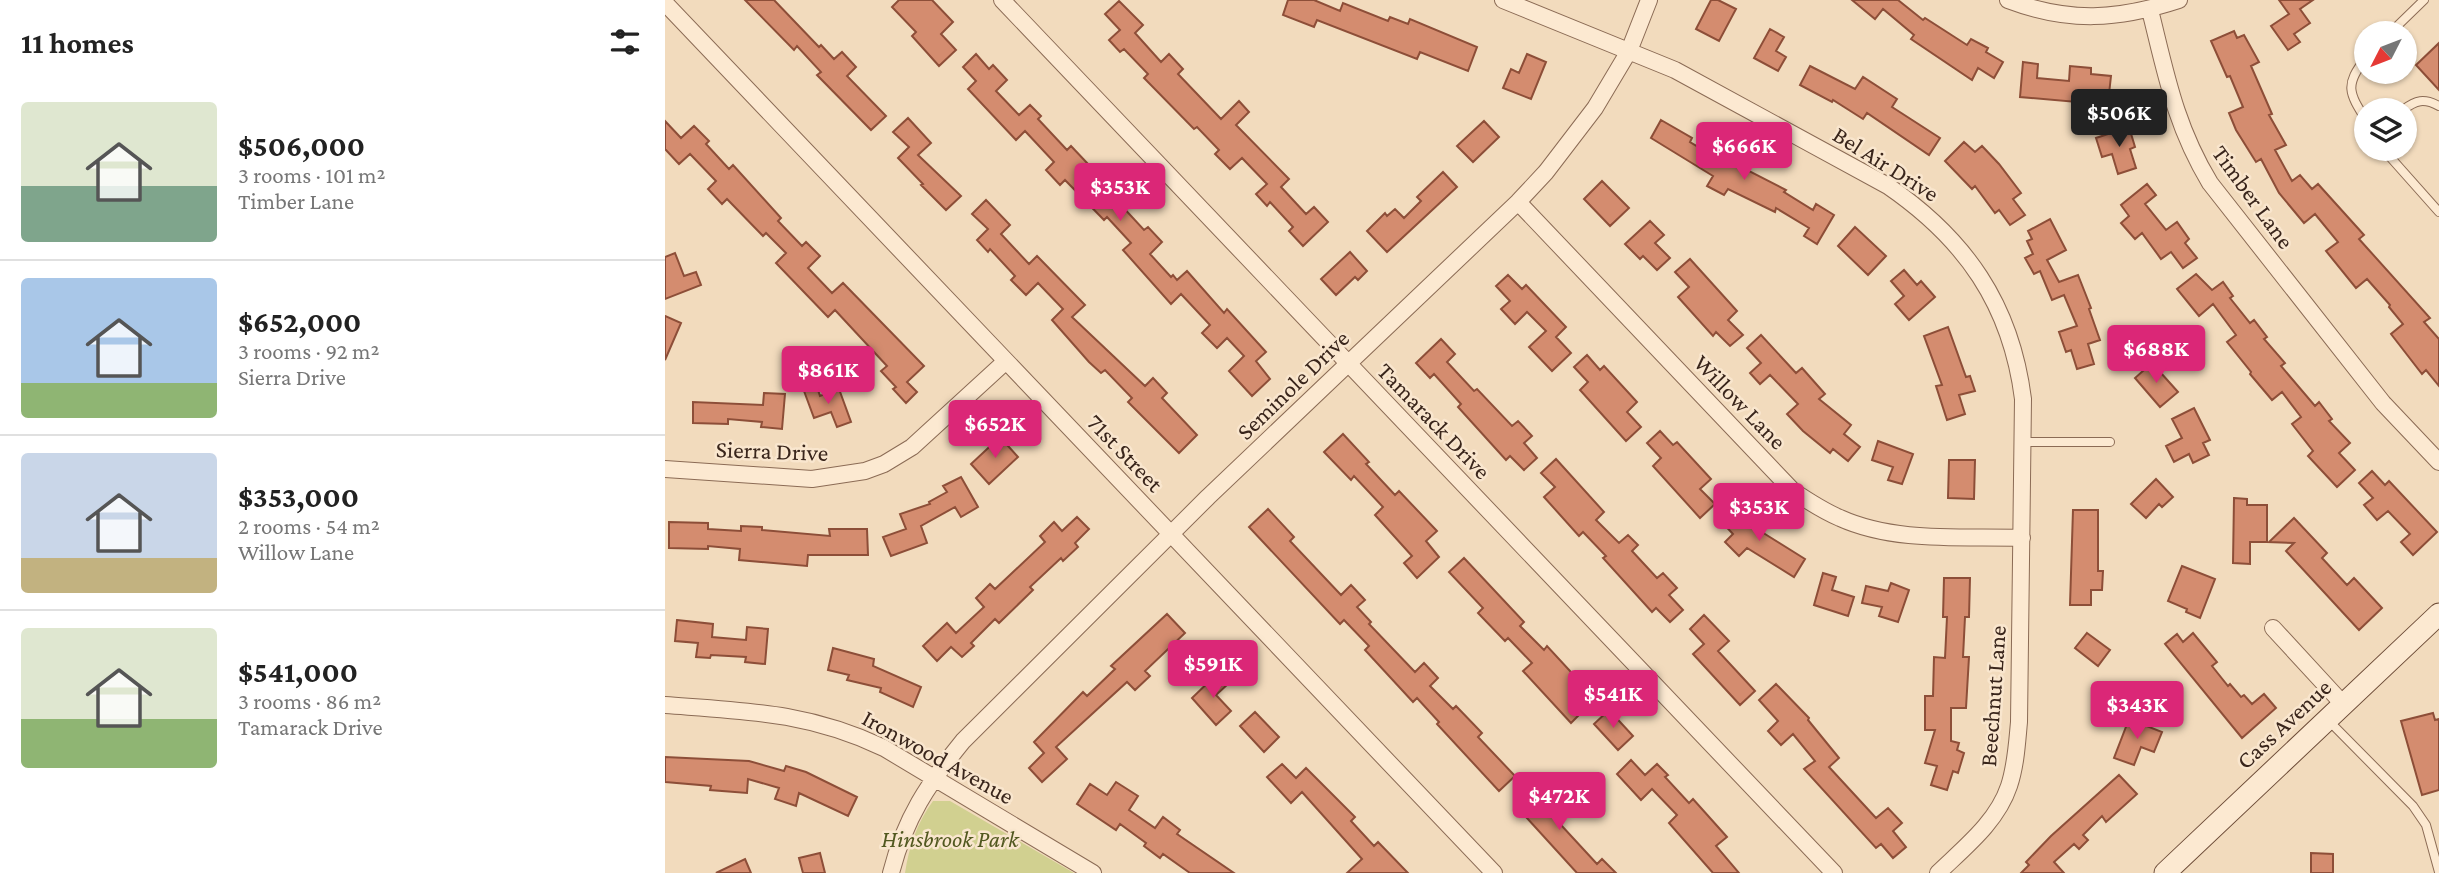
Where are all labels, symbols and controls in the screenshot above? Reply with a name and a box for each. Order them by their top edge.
north arrow [2354,21,2417,84]
map controls [2354,21,2417,161]
icon: filters [606,23,644,61]
text: 11 homes [21,26,134,59]
pin: $506K [2070,90,2168,149]
button: layers [2354,98,2417,161]
text: $506K [2087,99,2151,125]
street label: Bel Air Drive [1828,120,1944,207]
pin: $666K [1695,122,1793,182]
text: $506,000 [238,129,365,162]
icon: home [77,130,161,214]
text: $666K [1712,132,1776,158]
street label: Timber Lane [2207,140,2300,254]
text: 3 rooms · 101 m² [238,162,385,188]
pin: $353K [1071,164,1169,223]
text: $353K [1090,173,1150,199]
text: Timber Lane [238,188,354,214]
text: $652,000 [238,305,361,338]
icon: home [77,306,161,390]
street label: Seminole Drive [1231,324,1354,445]
pin: $688K [2107,326,2205,385]
text: $688K [2123,335,2189,361]
text: 3 rooms · 92 m² [238,338,379,364]
pin: $861K [779,346,877,406]
street label: Willow Lane [1689,349,1792,455]
text: $861K [798,356,858,382]
street label: Tamarack Drive [1372,357,1496,484]
text: Sierra Drive [238,364,346,390]
pin: $652K [946,400,1044,460]
street label: 71st Street [1082,408,1170,498]
text: $652K [964,410,1026,436]
street label: Sierra Drive [715,435,829,466]
text: $353,000 [238,480,359,513]
icon: home [77,481,161,565]
pin: $353K [1710,484,1808,543]
text: $353K [1729,493,1789,519]
text: 2 rooms · 54 m² [238,513,380,539]
text: Willow Lane [238,539,354,565]
street label: Beechnut Lane [1974,624,2011,768]
pin: $591K [1164,640,1262,700]
text: $591K [1184,650,1242,676]
text: $541,000 [238,655,358,688]
icon: home [77,656,161,740]
pin: $541K [1564,670,1662,730]
street label: Cass Avenue [2231,673,2336,774]
text: $541K [1584,680,1642,706]
pin: $343K [2088,682,2186,741]
text: 3 rooms · 86 m² [238,688,381,714]
text: $343K [2107,691,2167,717]
street label: Ironwood Avenue [858,704,1019,809]
text: Tamarack Drive [238,714,383,740]
pin: $472K [1510,772,1608,832]
text: $472K [1529,782,1589,808]
park label: Hinsbrook Park [881,825,1020,852]

